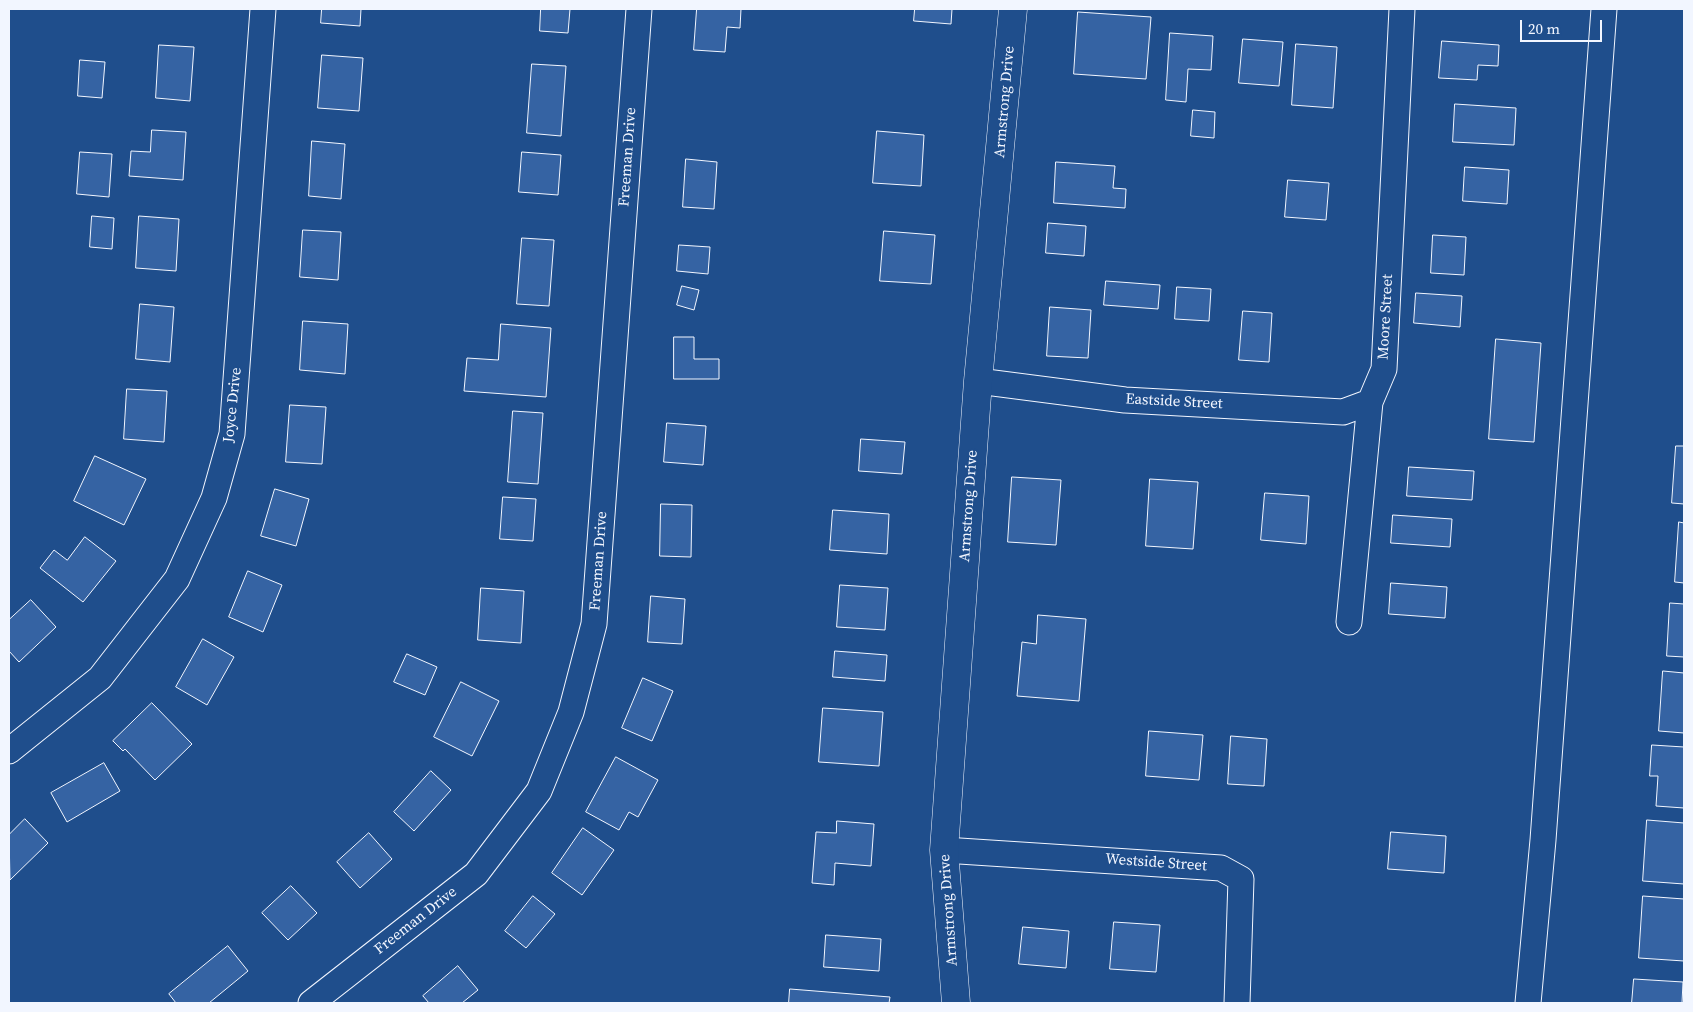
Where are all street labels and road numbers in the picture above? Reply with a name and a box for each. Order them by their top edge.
street label: Armstrong Drive [991,45,1019,159]
street label: Freeman Drive [616,107,640,207]
street label: Moore Street [1375,274,1397,360]
street label: Joyce Drive [220,367,246,443]
street label: Eastside Street [1125,390,1223,414]
street label: Armstrong Drive [956,449,982,563]
street label: Freeman Drive [587,511,611,611]
street label: Westside Street [1105,850,1207,876]
street label: Armstrong Drive [936,853,962,967]
street label: Freeman Drive [371,883,461,959]

